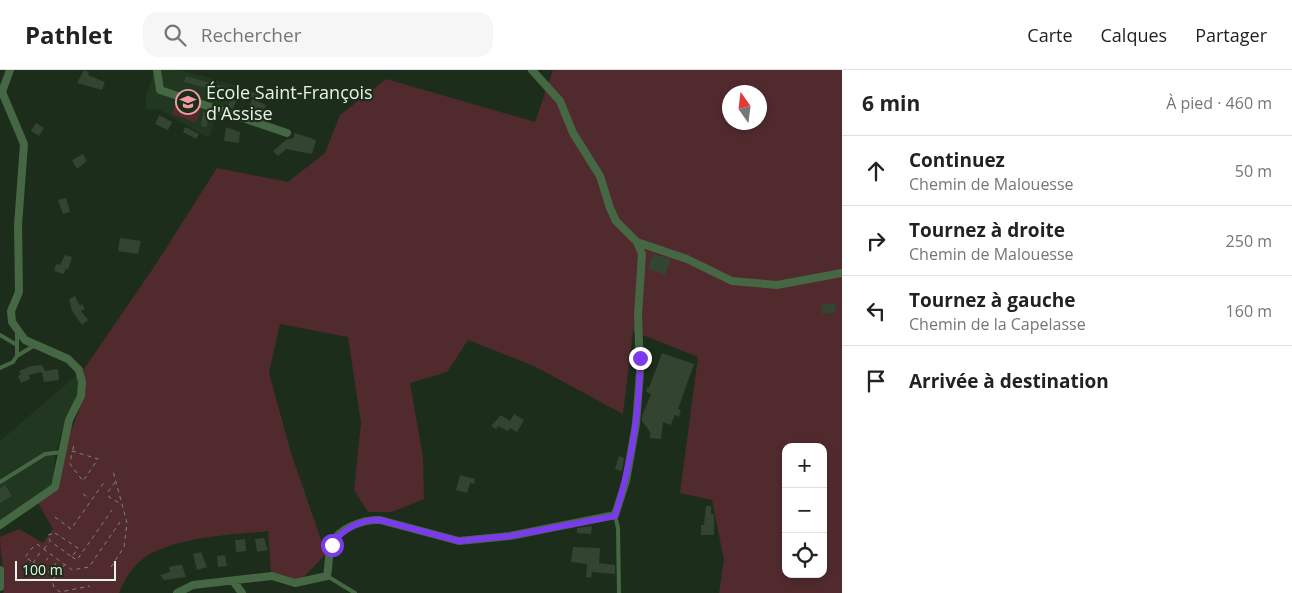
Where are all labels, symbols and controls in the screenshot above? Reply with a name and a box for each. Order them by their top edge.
search box [143,12,493,57]
text: Pathlet [25,18,113,51]
icon: search [161,21,189,49]
text: Rechercher [201,22,301,48]
text: Carte [1027,23,1073,47]
text: Calques [1101,23,1167,47]
text: Partager [1195,23,1267,47]
place label: École Saint-François d'Assise [206,80,373,125]
north arrow [722,85,767,130]
school or university icon: École Saint-François d'Assise [175,89,201,115]
text: 6 min [862,89,920,117]
text: À pied · 460 m [1166,92,1272,114]
text: Continuez [909,147,1005,173]
icon: ahead [862,157,890,185]
text: 50 m [1235,160,1272,182]
text: Chemin de Malouesse [909,173,1074,195]
text: Tournez à droite [909,217,1065,243]
icon: right [862,227,890,255]
text: 250 m [1226,230,1272,252]
text: Chemin de Malouesse [909,243,1074,265]
text: Tournez à gauche [909,287,1075,313]
icon: left [862,297,890,325]
text: 160 m [1226,300,1272,322]
text: Chemin de la Capelasse [909,313,1086,335]
route end [629,347,652,370]
icon: arrive [862,367,890,395]
text: Arrivée à destination [909,368,1109,394]
map controls [782,443,827,578]
button: + [782,443,827,488]
button: − [782,488,827,533]
button: locate [782,533,827,578]
route start [321,534,344,557]
scale bar [15,558,116,581]
text: 100 m [22,560,63,579]

